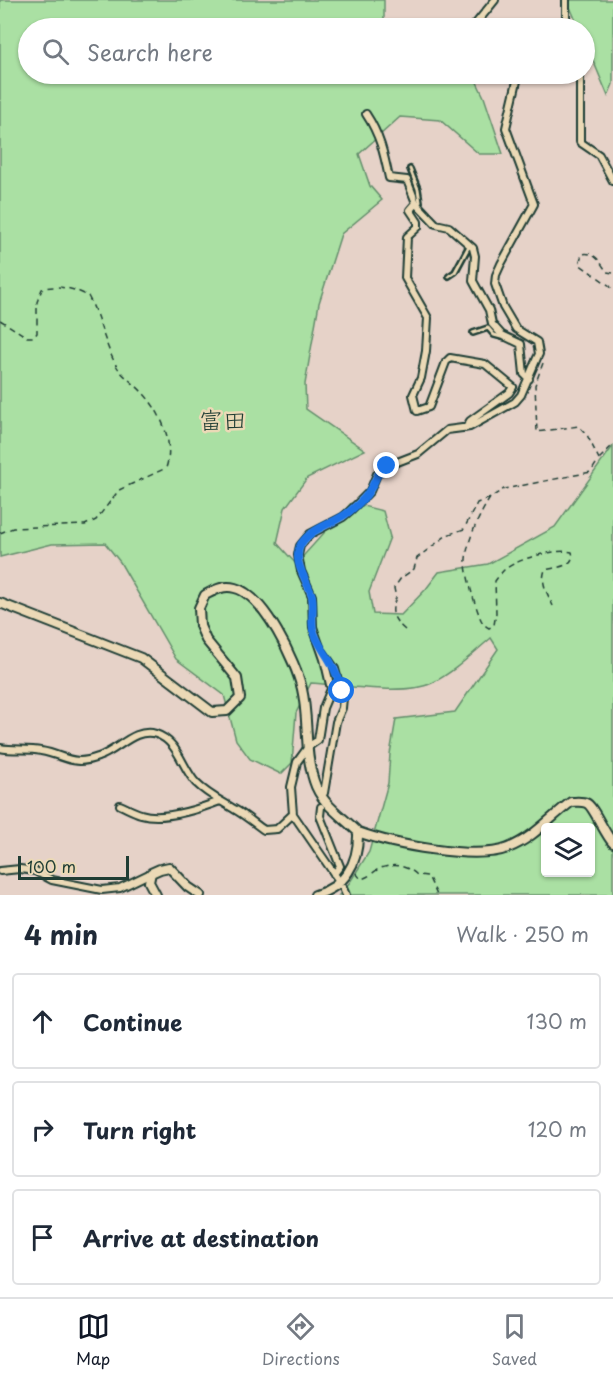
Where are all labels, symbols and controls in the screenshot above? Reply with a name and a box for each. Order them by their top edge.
search box [18,18,595,84]
icon: search [39,35,72,68]
text: Search here [87,35,213,68]
district label: 富田 [199,401,247,437]
route end [373,452,399,478]
route start [328,677,354,703]
map controls [541,823,595,877]
button: layers [541,823,595,877]
scale bar [18,853,129,880]
text: 100 m [27,854,76,878]
text: 4 min [24,915,98,954]
text: Walk · 250 m [456,919,589,949]
icon: ahead [26,1005,59,1038]
text: Continue [83,1005,182,1038]
text: 130 m [527,1006,587,1036]
icon: right [26,1113,59,1146]
text: Turn right [83,1113,196,1146]
text: 120 m [528,1114,587,1144]
icon: arrive [26,1221,59,1254]
text: Arrive at destination [83,1221,319,1254]
tab: Map [76,1310,110,1370]
tab: Directions [262,1310,340,1370]
tab: Saved [492,1310,537,1370]

